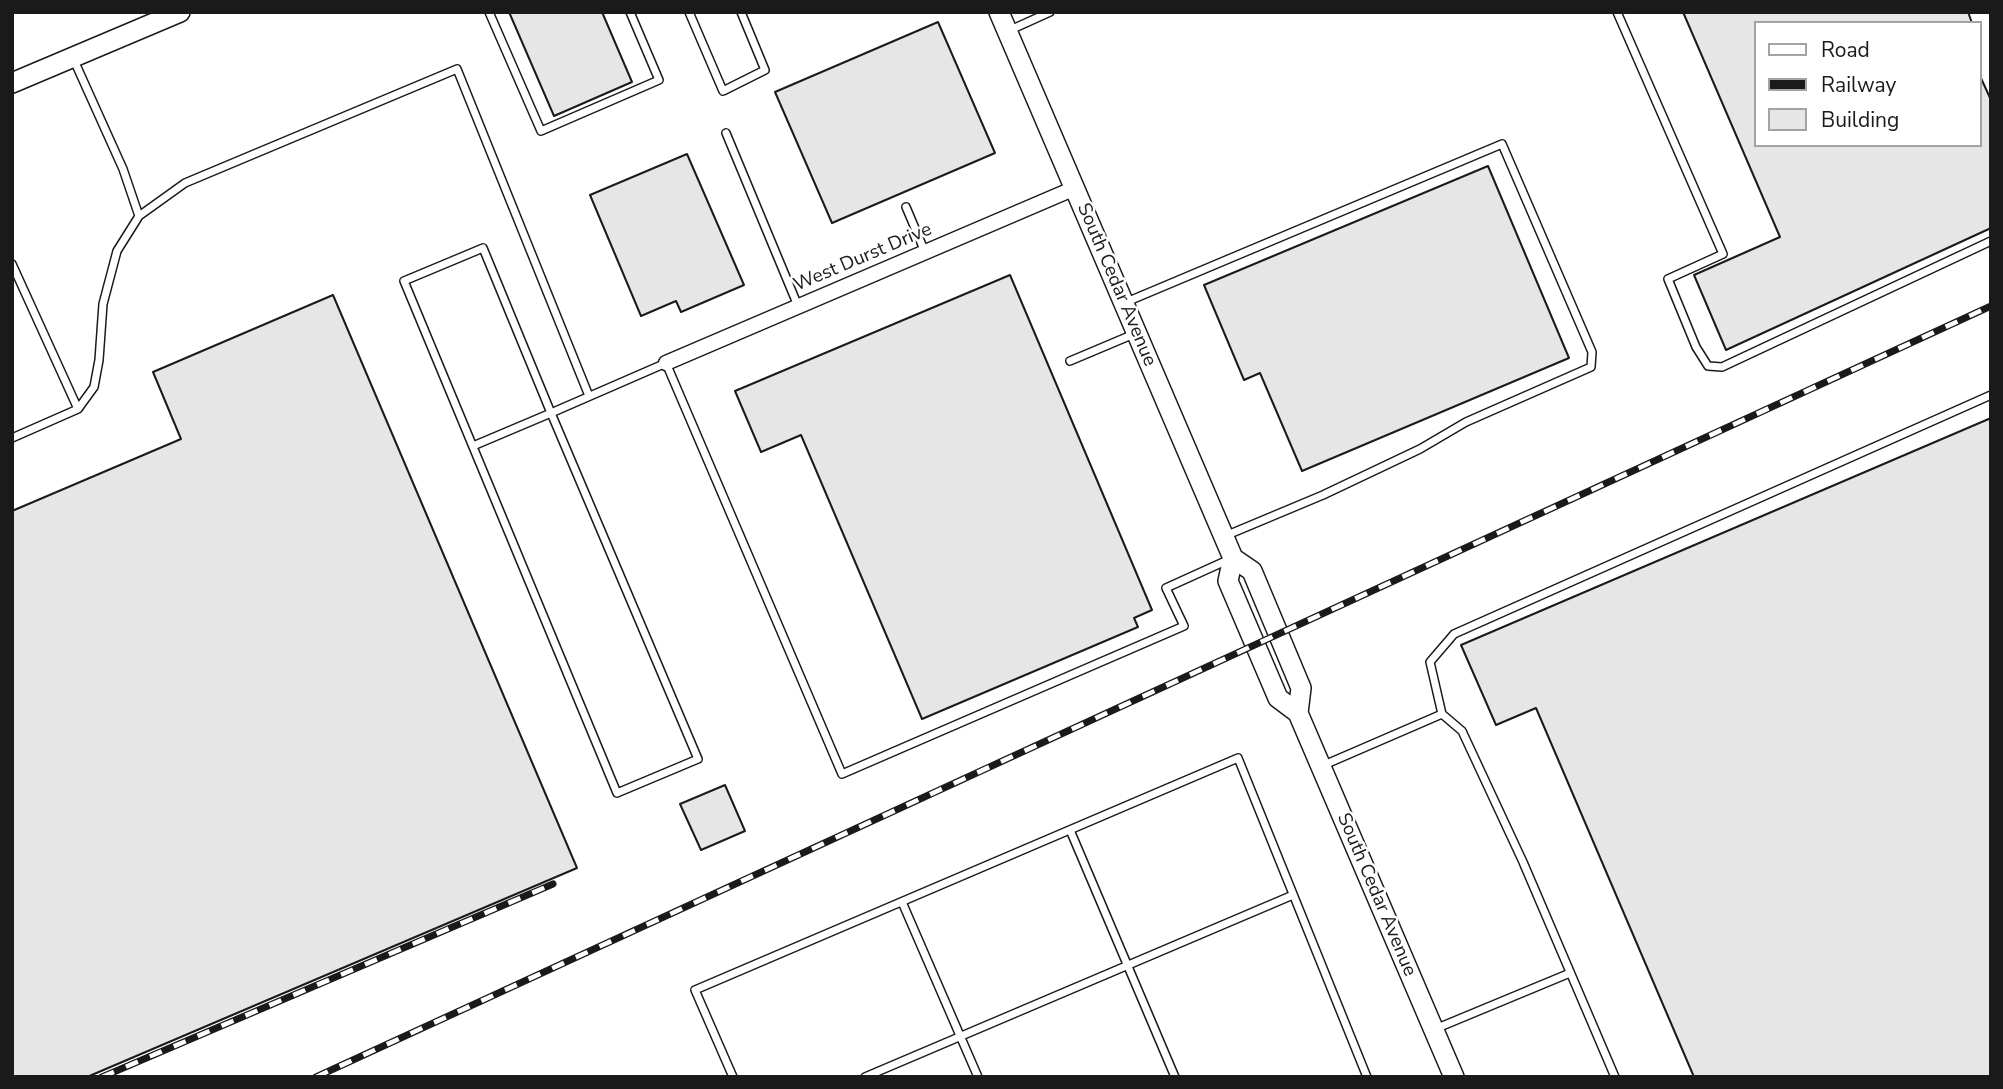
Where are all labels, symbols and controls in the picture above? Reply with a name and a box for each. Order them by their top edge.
legend [1755,21,1982,147]
text: Road [1821,36,1870,64]
text: Railway [1821,71,1896,99]
text: Building [1821,106,1899,134]
street label: South Cedar Avenue [1071,200,1161,370]
street label: West Durst Drive [791,219,935,297]
street label: South Cedar Avenue [1331,810,1421,980]

